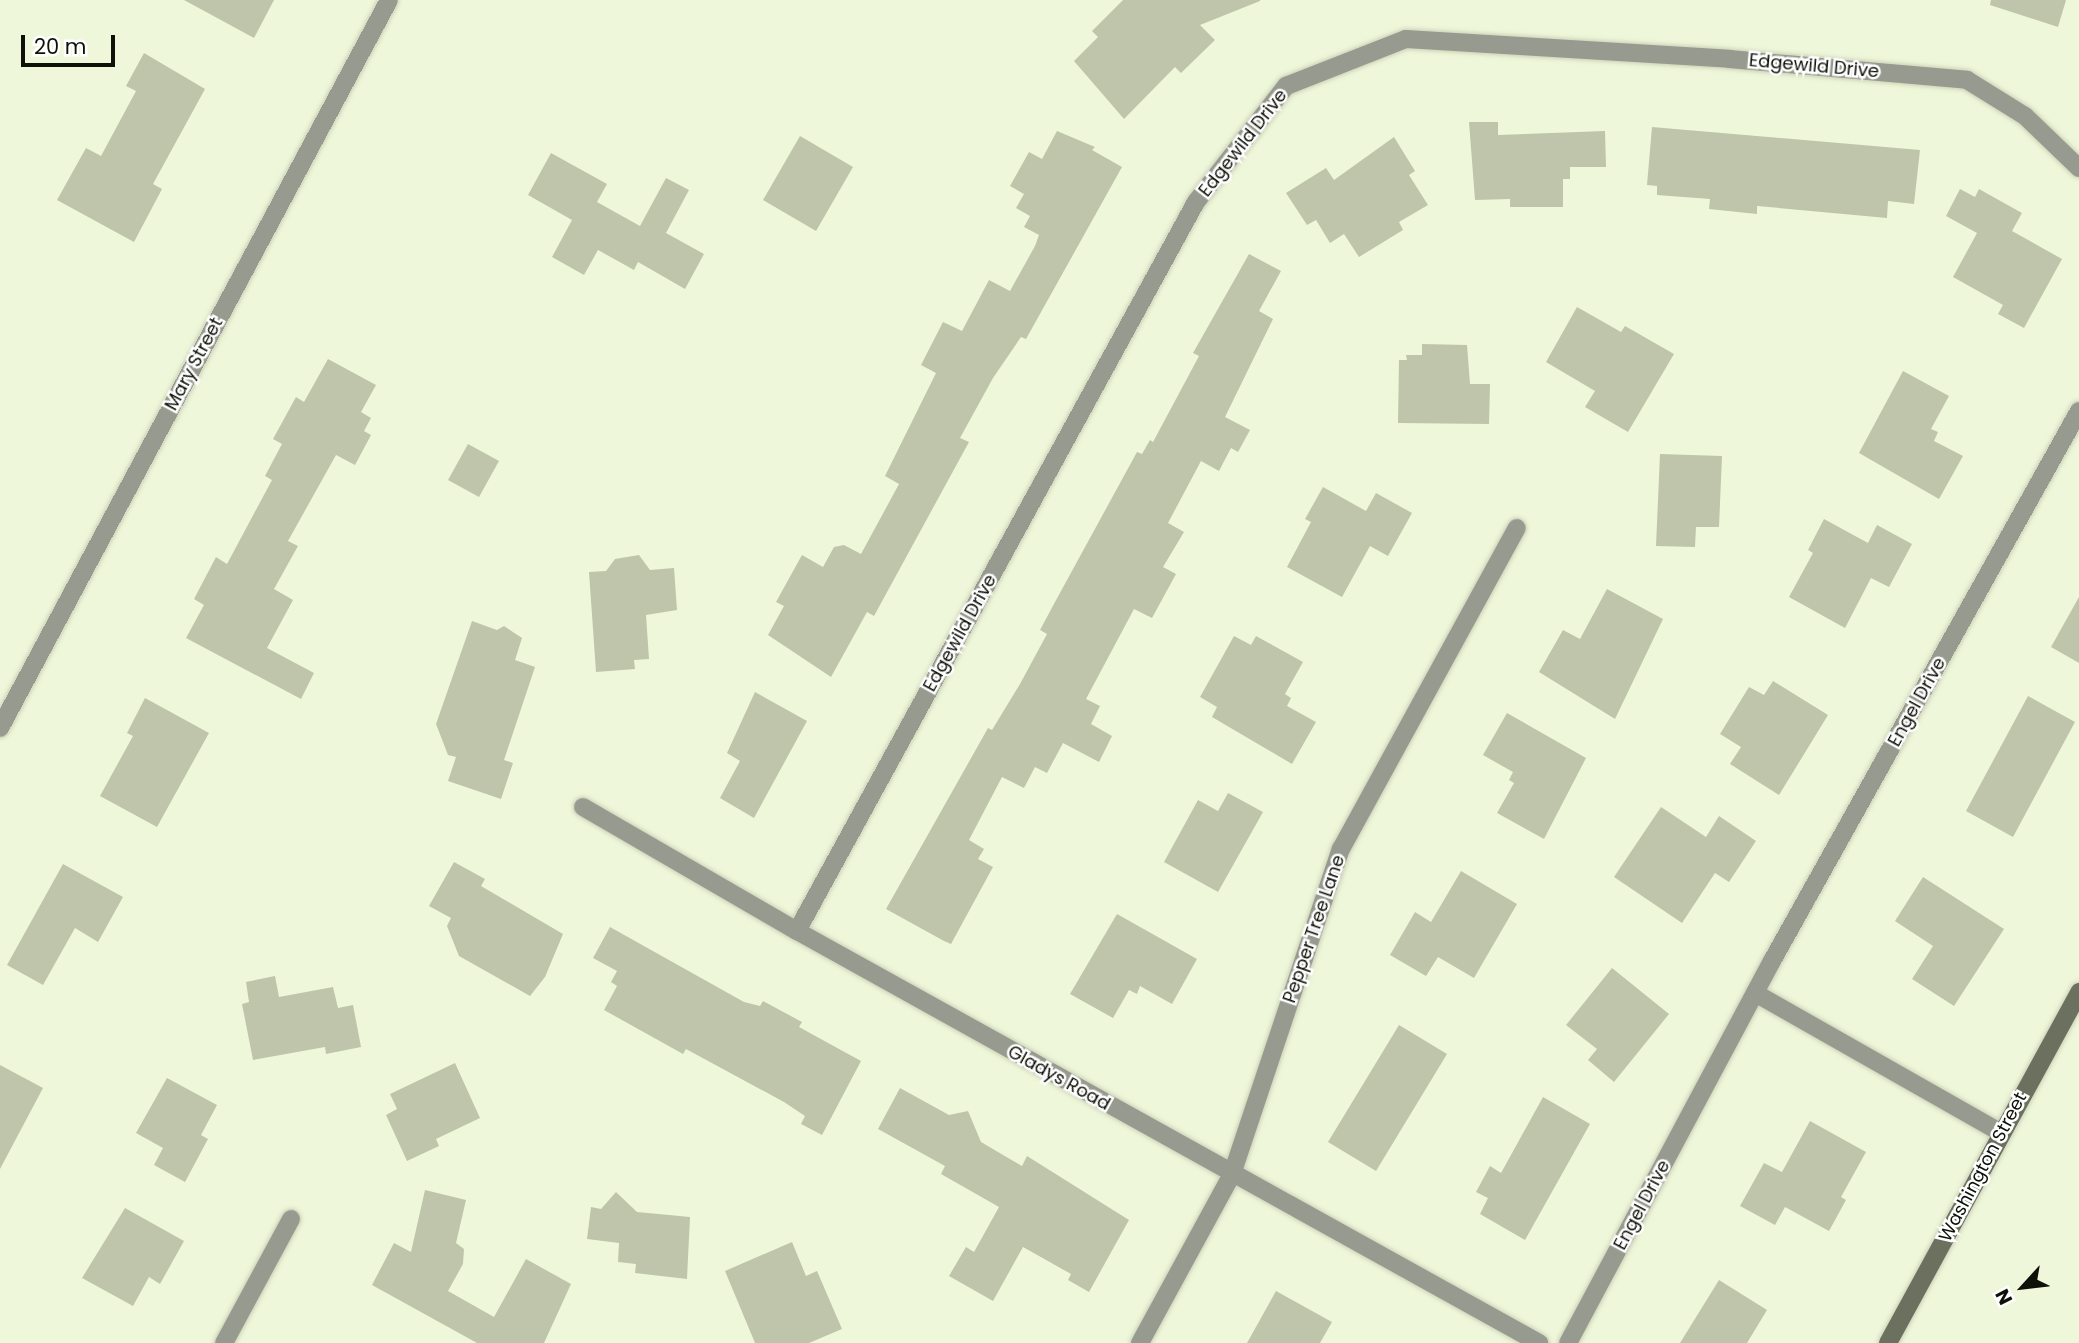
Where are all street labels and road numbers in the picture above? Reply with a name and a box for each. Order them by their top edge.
street label: Edgewild Drive [1748,50,1880,82]
street label: Edgewild Drive [1194,85,1292,201]
street label: Mary Street [161,314,227,414]
street label: Edgewild Drive [919,571,1001,695]
street label: Engel Drive [1884,654,1950,750]
street label: Pepper Tree Lane [1279,852,1349,1006]
street label: Gladys Road [1004,1041,1114,1115]
street label: Washington Street [1935,1089,2031,1245]
street label: Engel Drive [1609,1156,1675,1254]

